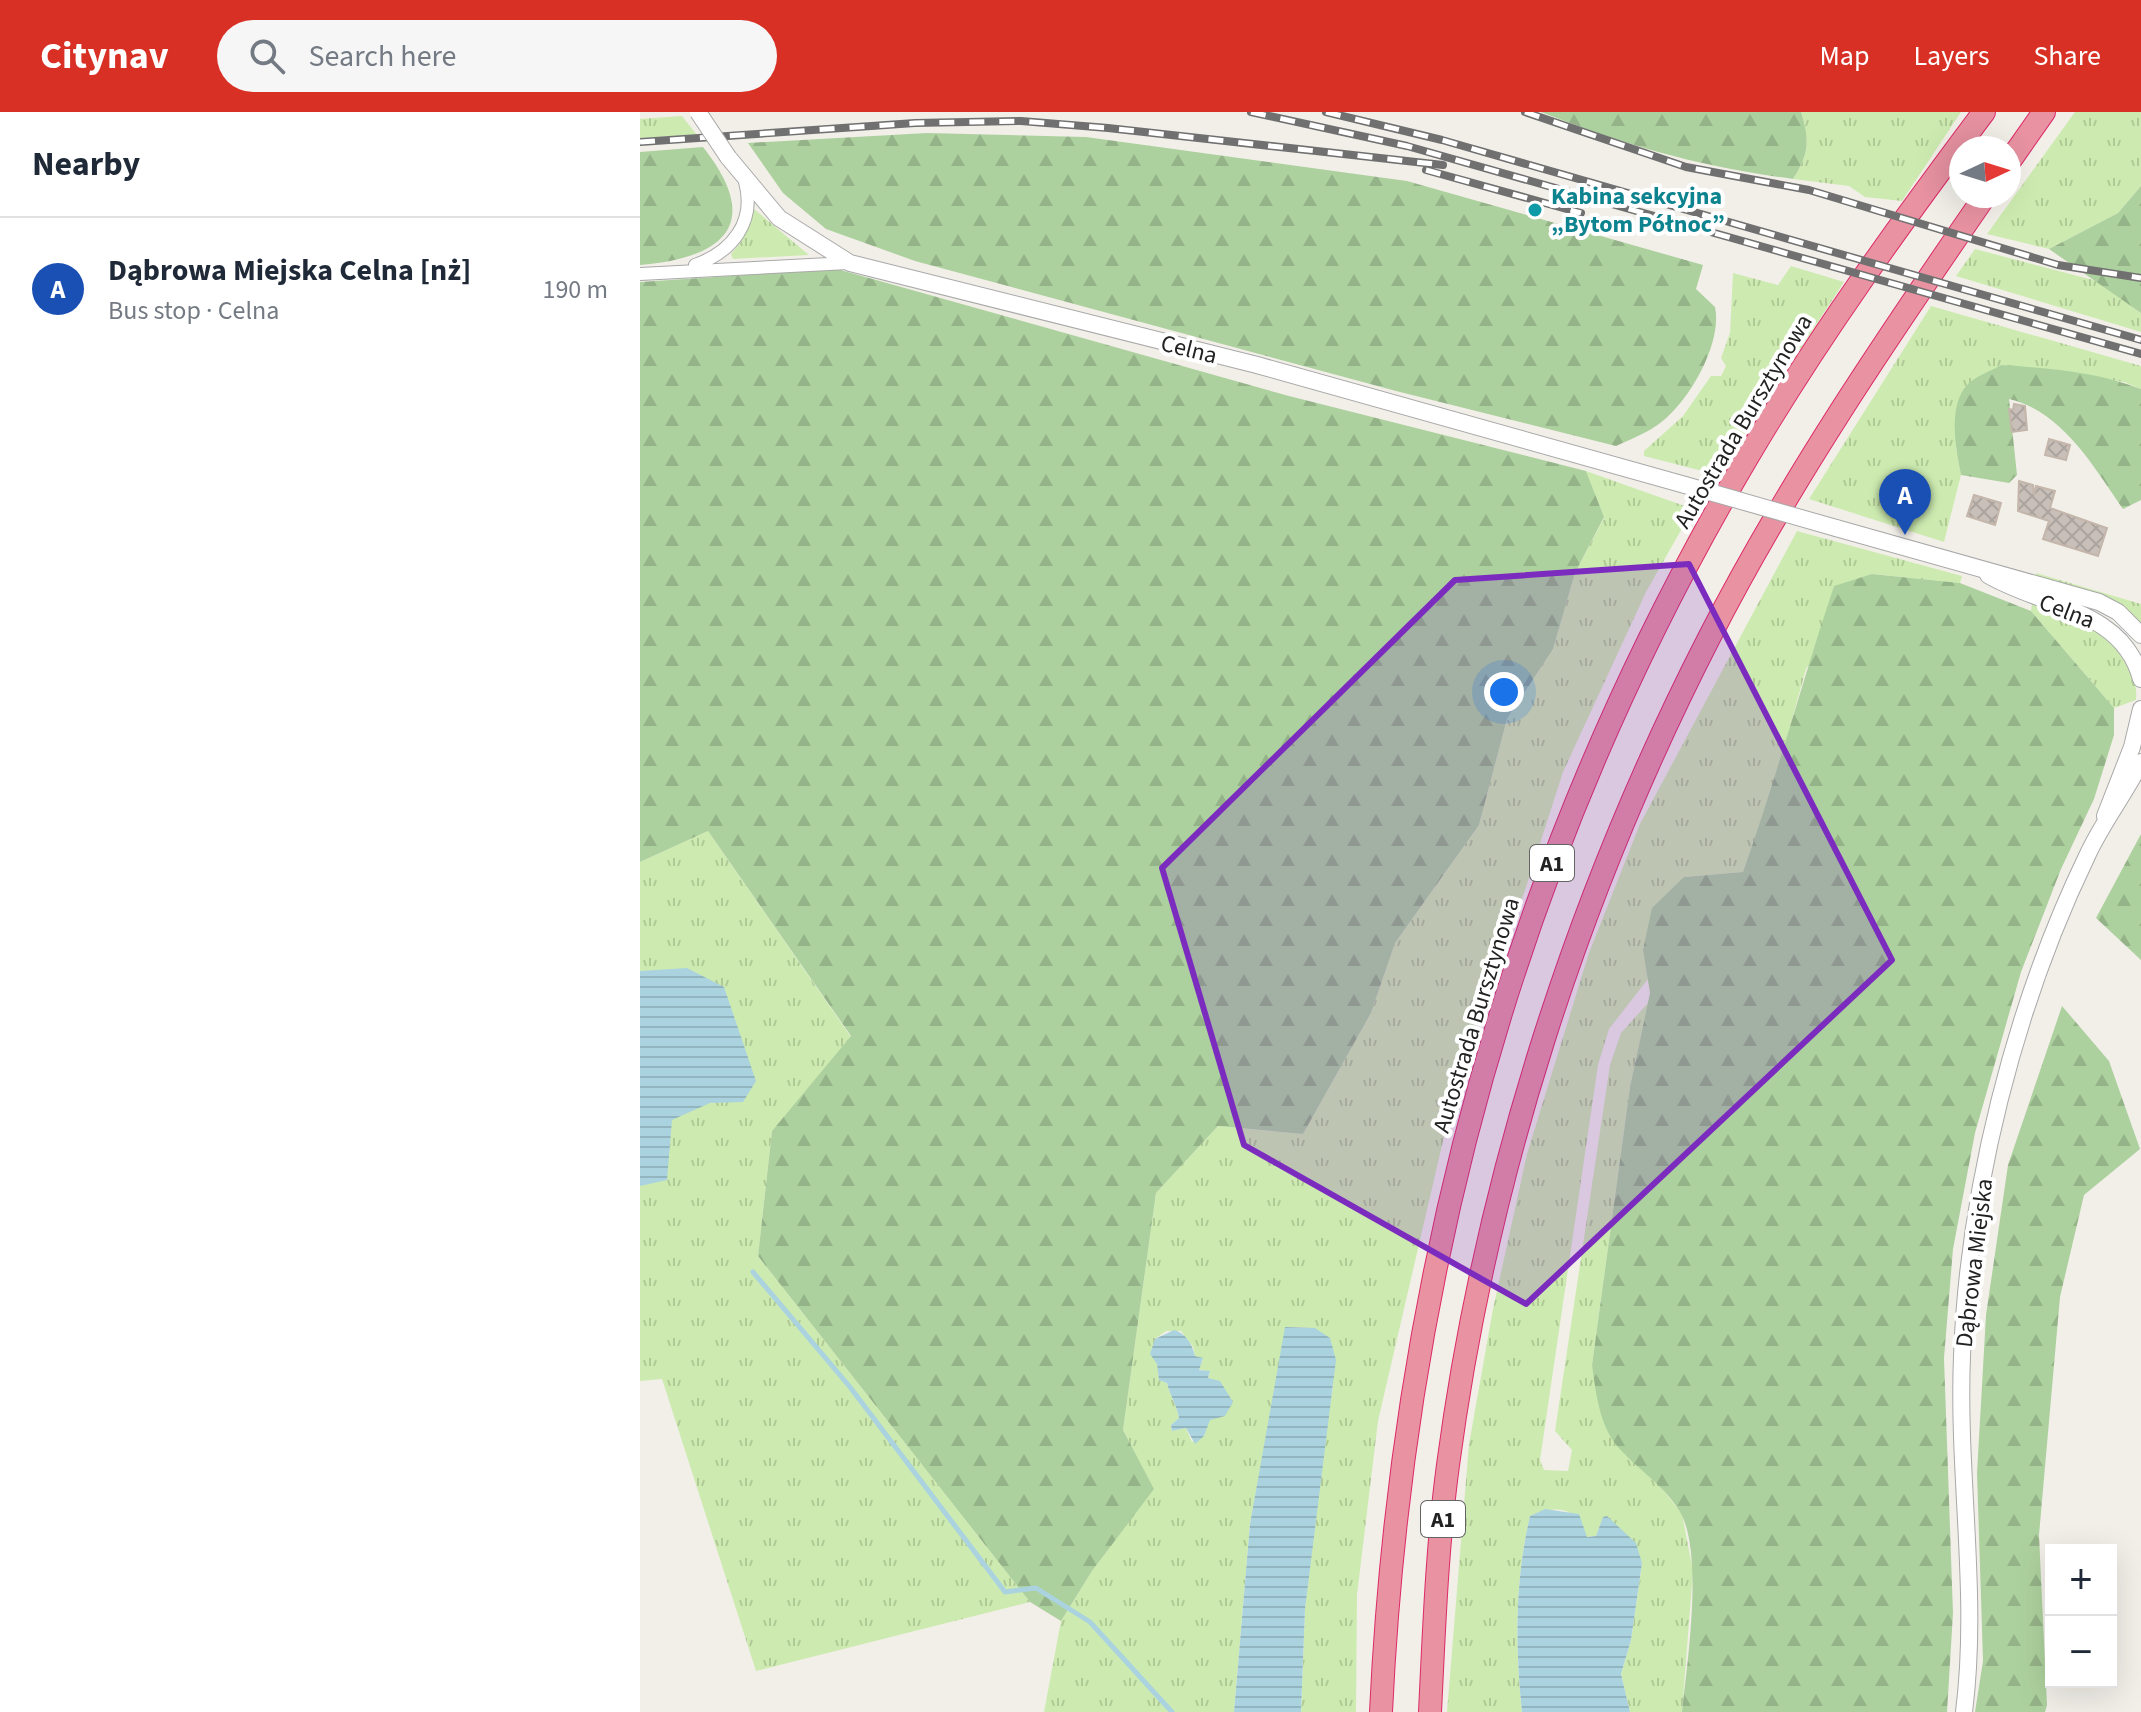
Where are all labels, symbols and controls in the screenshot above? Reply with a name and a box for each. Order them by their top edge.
search box [217,20,777,92]
text: Citynav [40,29,169,83]
icon: search [245,34,289,78]
text: Search here [309,35,457,78]
text: Map [1819,36,1869,76]
text: Layers [1913,36,1989,76]
text: Share [2033,36,2101,76]
north arrow [1949,136,2021,208]
text: Nearby [32,140,140,189]
place label: Kabina sekcyjna „Bytom Północ” [1551,179,1725,242]
marker: Kabina sekcyjna „Bytom Północ” [1526,201,1544,219]
text: Dąbrowa Miejska Celna [nż] [108,249,471,292]
text: A [51,271,65,308]
text: 190 m [542,271,608,308]
text: Bus stop · Celna [108,292,279,329]
street label: Autostrada Bursztynowa [1665,307,1821,535]
street label: Celna [1157,326,1221,373]
pin: A [1879,469,1931,535]
street label: Celna [2034,585,2100,638]
your location [1484,672,1524,712]
road number: A1 [1530,845,1574,881]
street label: Autostrada Bursztynowa [1424,893,1529,1137]
street label: Dąbrowa Miejska [1947,1177,2002,1350]
road number: A1 [1421,1501,1465,1537]
map controls [2045,1544,2117,1688]
button: + [2045,1544,2117,1616]
button: − [2045,1616,2117,1688]

